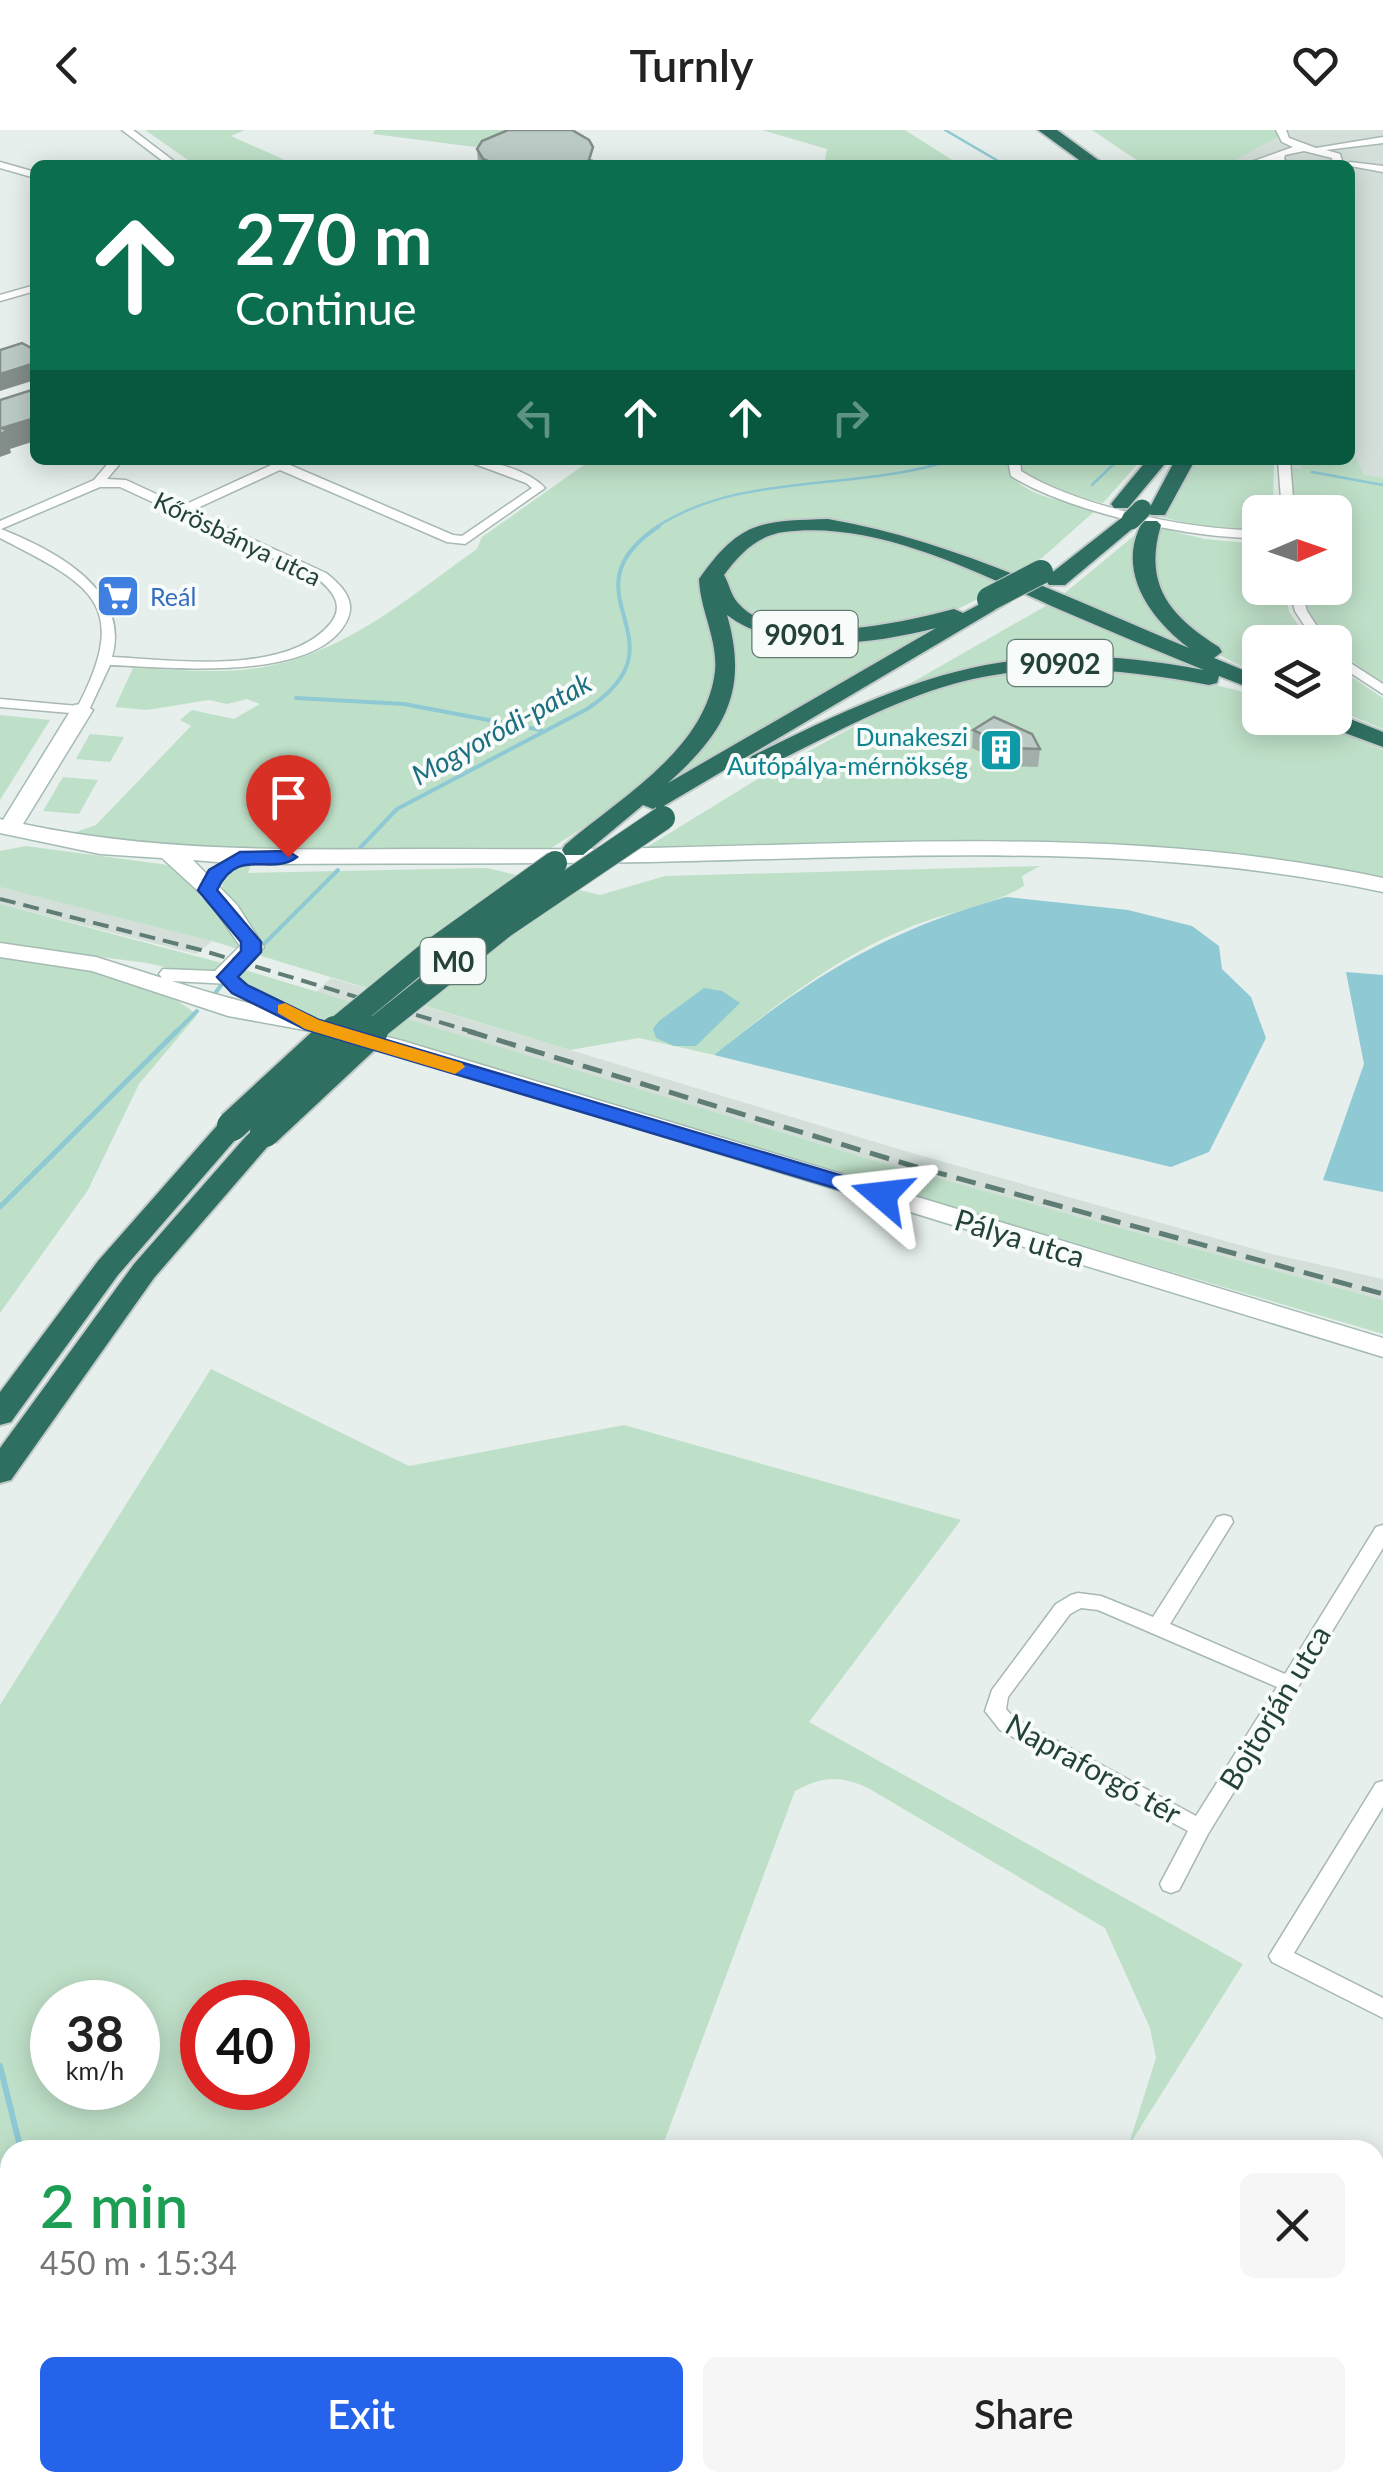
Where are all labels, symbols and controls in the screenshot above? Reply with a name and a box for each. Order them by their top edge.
icon: back [40,38,95,93]
text: Turnly [630,38,753,92]
icon: heart [1288,38,1343,93]
text: 270 m [235,196,432,280]
icon: ahead [70,200,200,330]
text: Continue [235,281,417,335]
icon: left [508,390,563,445]
icon: ahead [613,390,668,445]
icon: ahead [718,390,773,445]
icon: right [823,390,878,445]
street label: Kőrösbánya utca [150,485,326,591]
north arrow [1242,495,1352,605]
map controls [1242,495,1352,735]
supermarket icon: Reál [95,573,141,619]
place label: Reál [150,581,196,611]
road number: 90901 [752,611,858,657]
button: layers [1242,625,1352,735]
road number: 90902 [1008,640,1112,686]
water label: Mogyoródi-patak [405,664,597,791]
place label: Dunakeszi Autópálya-mérnökség [727,721,968,780]
building icon: Dunakeszi Autópálya-mérnökség [978,727,1024,773]
pin [246,755,331,858]
icon: arrive [261,770,316,825]
road number: M0 [420,938,486,984]
position arrow [830,1143,934,1247]
street label: Pálya utca [951,1200,1089,1274]
street label: Bojtorján utca [1211,1618,1337,1796]
street label: Napraforgó tér [1000,1705,1188,1831]
speed limit sign: 40 [180,1980,310,2110]
text: 38 [66,2003,124,2063]
text: km/h [66,2055,124,2085]
text: 2 min [40,2169,188,2241]
button: close [1240,2173,1345,2278]
text: 450 m · 15:34 [40,2243,237,2282]
button: Exit [40,2357,683,2472]
button: Share [703,2357,1345,2472]

